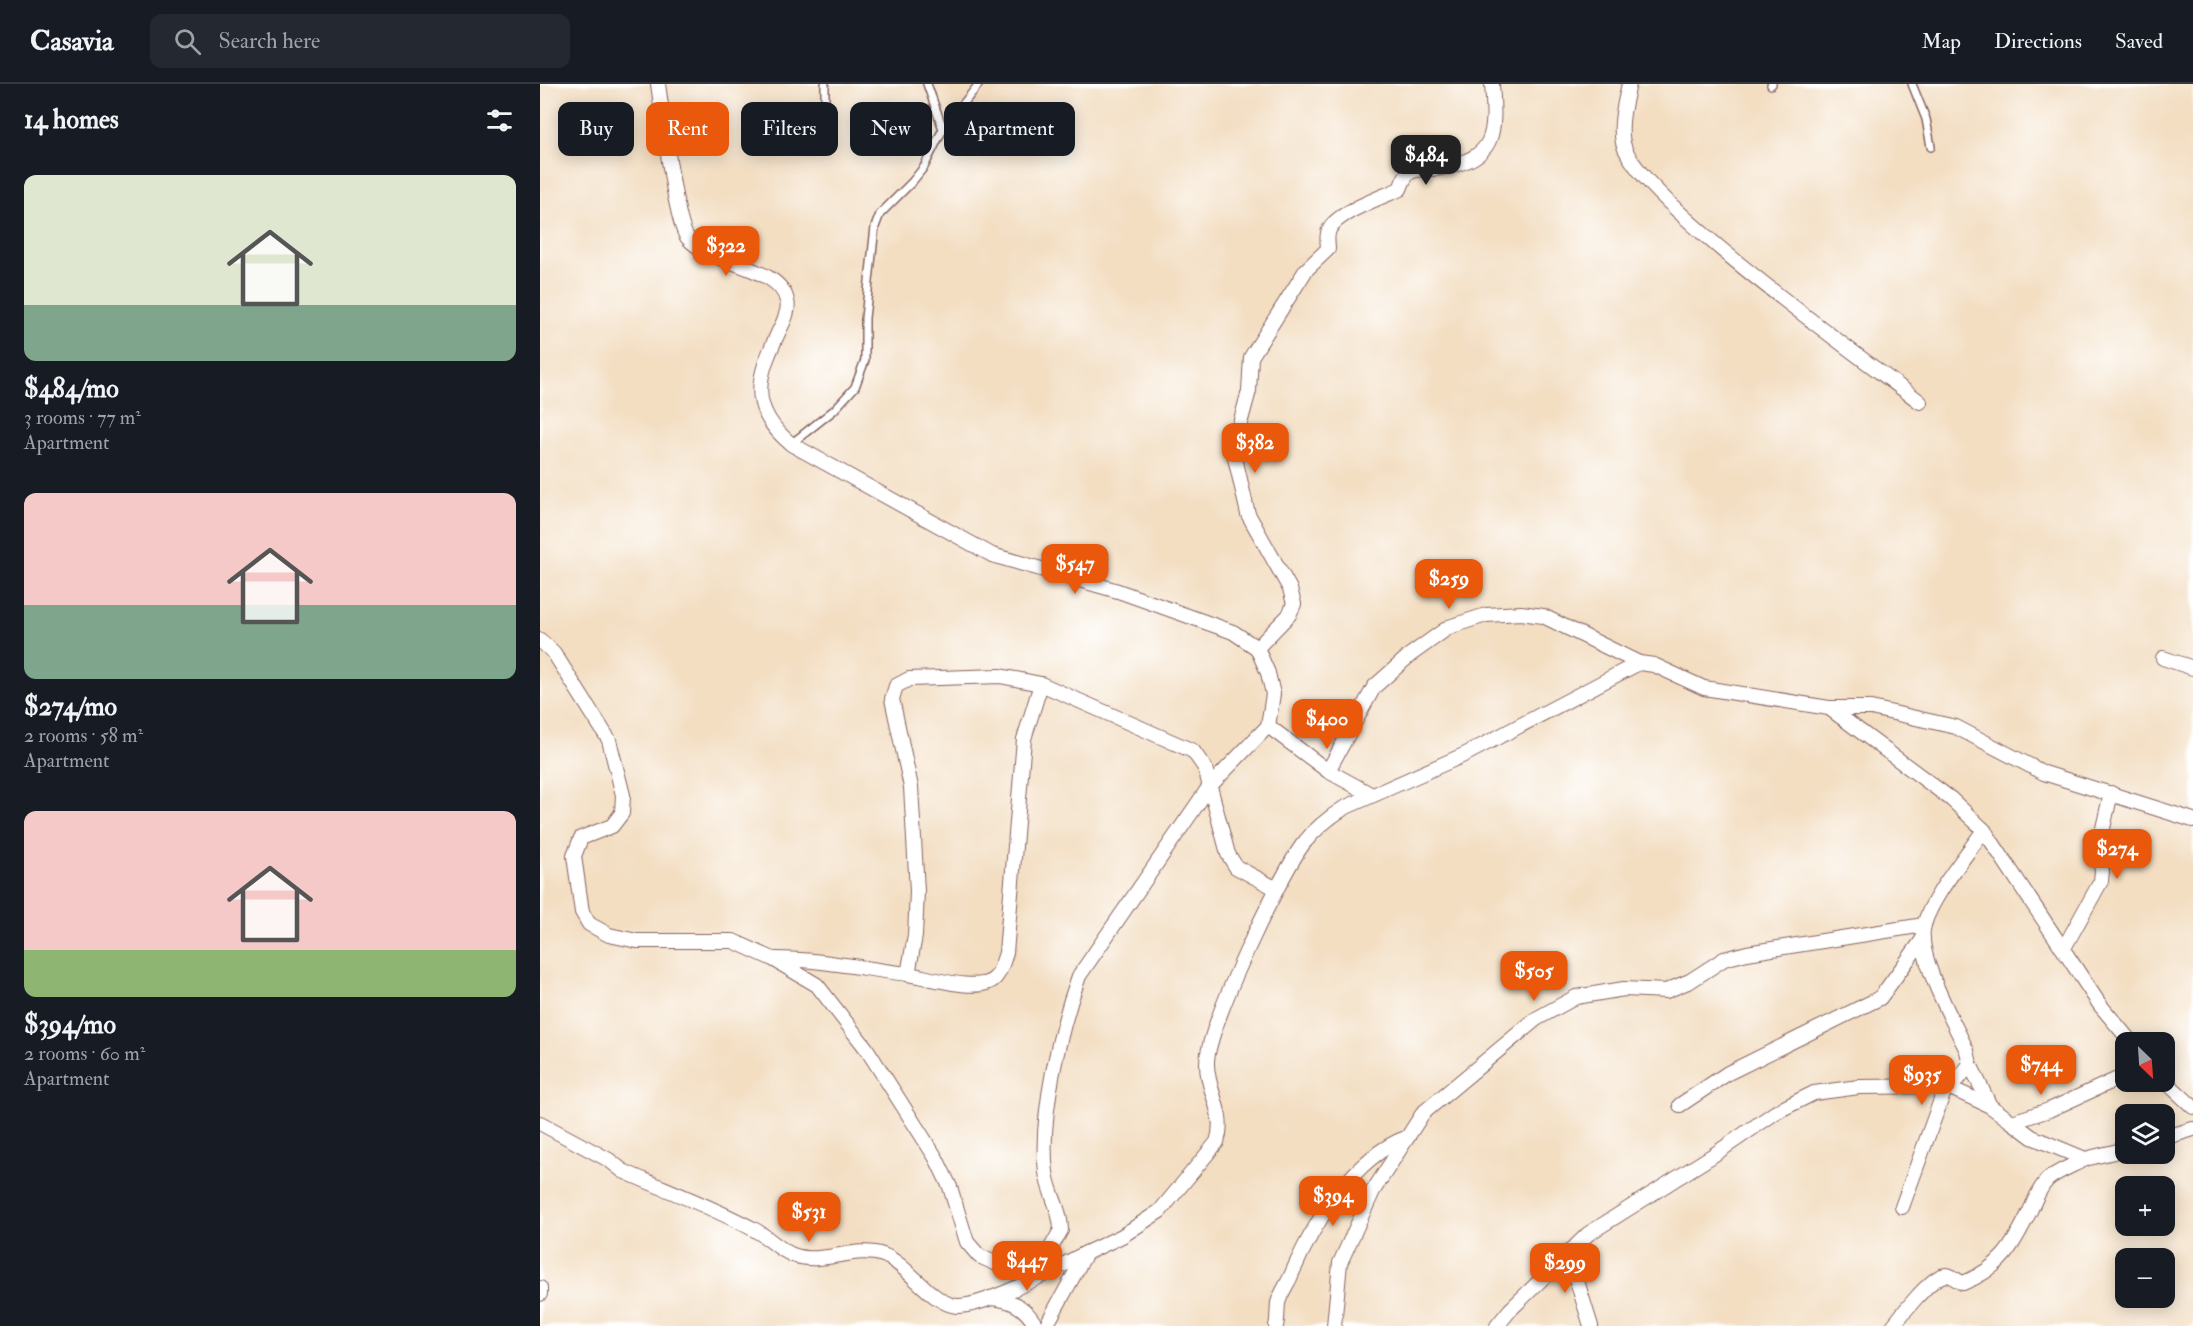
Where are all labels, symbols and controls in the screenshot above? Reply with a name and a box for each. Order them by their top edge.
search box [150,14,570,68]
text: Casavia [30,24,114,59]
icon: search [171,25,204,58]
text: Search here [219,27,320,55]
text: Map [1921,28,1961,55]
text: Directions [1994,28,2082,55]
text: Saved [2115,28,2163,55]
chip: Buy [558,102,634,156]
chip: Rent [646,102,729,156]
chip: Filters [741,102,838,156]
chip: New [850,102,932,156]
chip: Apartment [944,102,1075,156]
text: 14 homes [24,104,119,136]
icon: filters [483,104,516,137]
pin: $484 [1390,135,1462,186]
text: $484 [1405,142,1447,167]
icon: home [216,214,324,322]
pin: $322 [690,226,762,277]
text: $322 [706,233,746,258]
text: $484/mo [24,373,119,405]
text: 3 rooms · 77 m² [24,405,141,430]
pin: $382 [1219,423,1291,474]
text: Apartment [24,430,109,455]
text: $382 [1236,430,1274,455]
icon: home [216,532,324,640]
pin: $547 [1039,544,1111,595]
text: $547 [1055,551,1095,576]
pin: $259 [1413,559,1485,610]
text: $259 [1429,566,1469,591]
text: $274/mo [24,691,117,723]
pin: $400 [1291,699,1363,750]
text: $400 [1306,706,1348,731]
text: 2 rooms · 58 m² [24,723,143,748]
text: Apartment [24,748,109,773]
pin: $274 [2081,829,2153,880]
text: $274 [2097,836,2137,861]
icon: home [216,850,324,958]
pin: $505 [1498,951,1570,1002]
text: $505 [1515,958,1553,983]
text: $394/mo [24,1009,116,1041]
north arrow [2115,1032,2175,1092]
map controls [2115,1032,2175,1308]
text: 2 rooms · 60 m² [24,1041,145,1066]
pin: $744 [2005,1045,2077,1096]
text: $744 [2020,1052,2062,1077]
pin: $935 [1886,1055,1958,1106]
text: $935 [1903,1062,1941,1087]
text: Apartment [24,1066,109,1091]
button: layers [2115,1104,2175,1164]
pin: $394 [1297,1176,1369,1227]
button: + [2115,1176,2175,1236]
text: $394 [1313,1183,1353,1208]
pin: $531 [773,1192,845,1243]
text: $531 [792,1199,826,1224]
pin: $447 [991,1241,1063,1292]
pin: $299 [1529,1243,1601,1294]
text: $447 [1006,1248,1048,1273]
button: − [2115,1248,2175,1308]
text: $299 [1544,1250,1586,1275]

